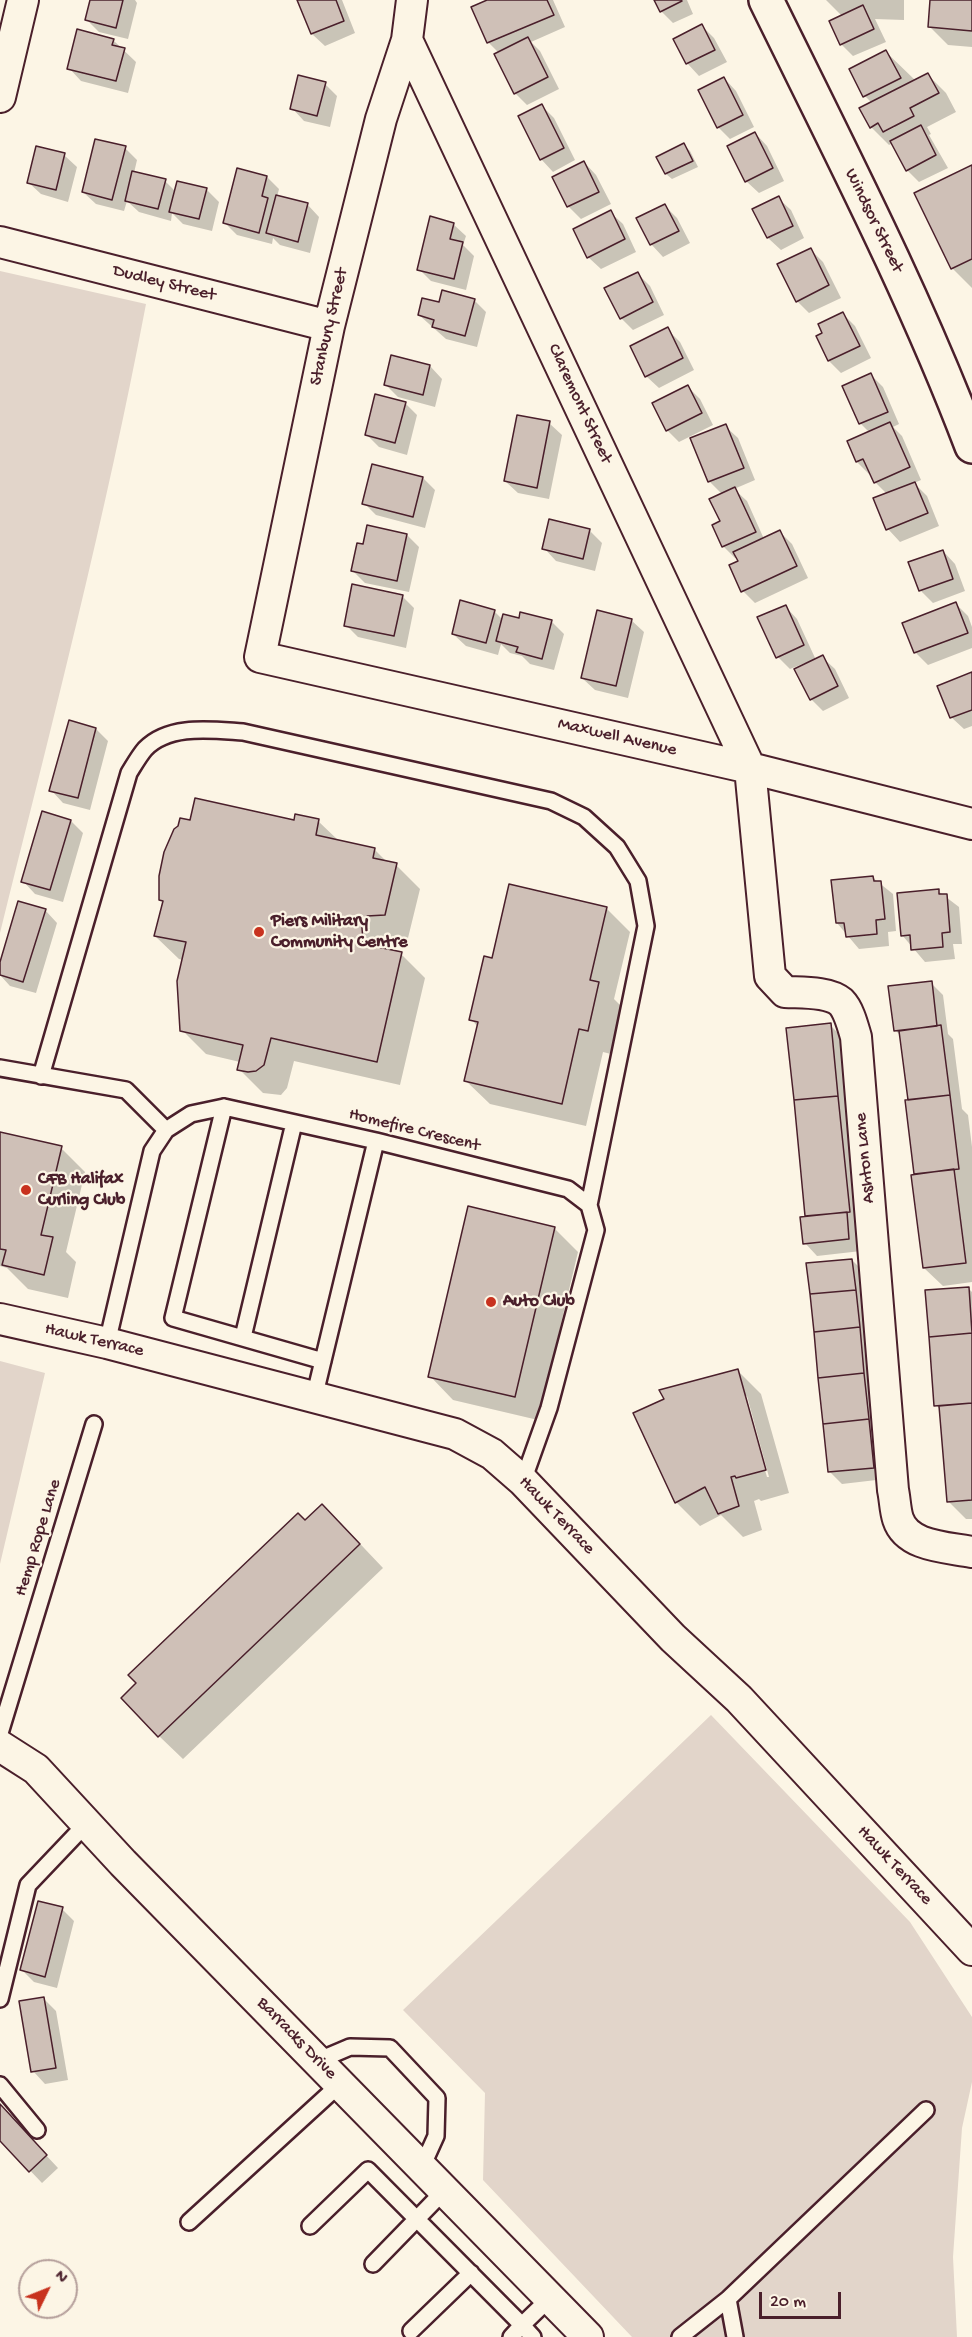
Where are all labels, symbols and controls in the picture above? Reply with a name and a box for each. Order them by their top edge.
street label: Windsor Street [839,166,907,276]
street label: Dudley Street [110,261,218,307]
street label: Stanbury Street [306,266,354,388]
street label: Claremont Street [542,341,616,467]
street label: Maxwell Avenue [555,714,679,762]
place label: Piers Military Community Centre [271,911,408,954]
marker: Piers Military Community Centre [252,925,266,939]
street label: Homefire Crescent [346,1104,482,1158]
street label: Ashton Lane [851,1112,881,1204]
place label: CFB Halifax Curling Club [38,1169,125,1212]
marker: CFB Halifax Curling Club [19,1183,33,1197]
place label: Auto Club [503,1291,575,1313]
marker: Auto Club [484,1295,498,1309]
street label: Hawk Terrace [42,1319,146,1363]
street label: Hawk Terrace [513,1472,599,1560]
street label: Hemp Rope Lane [11,1477,67,1599]
street label: Hawk Terrace [852,1822,936,1910]
street label: Barracks Drive [251,1993,341,2085]
north arrow [18,2259,78,2319]
text: N [50,2267,71,2288]
scale bar [762,2280,844,2318]
text: 20 m [770,2292,806,2313]

